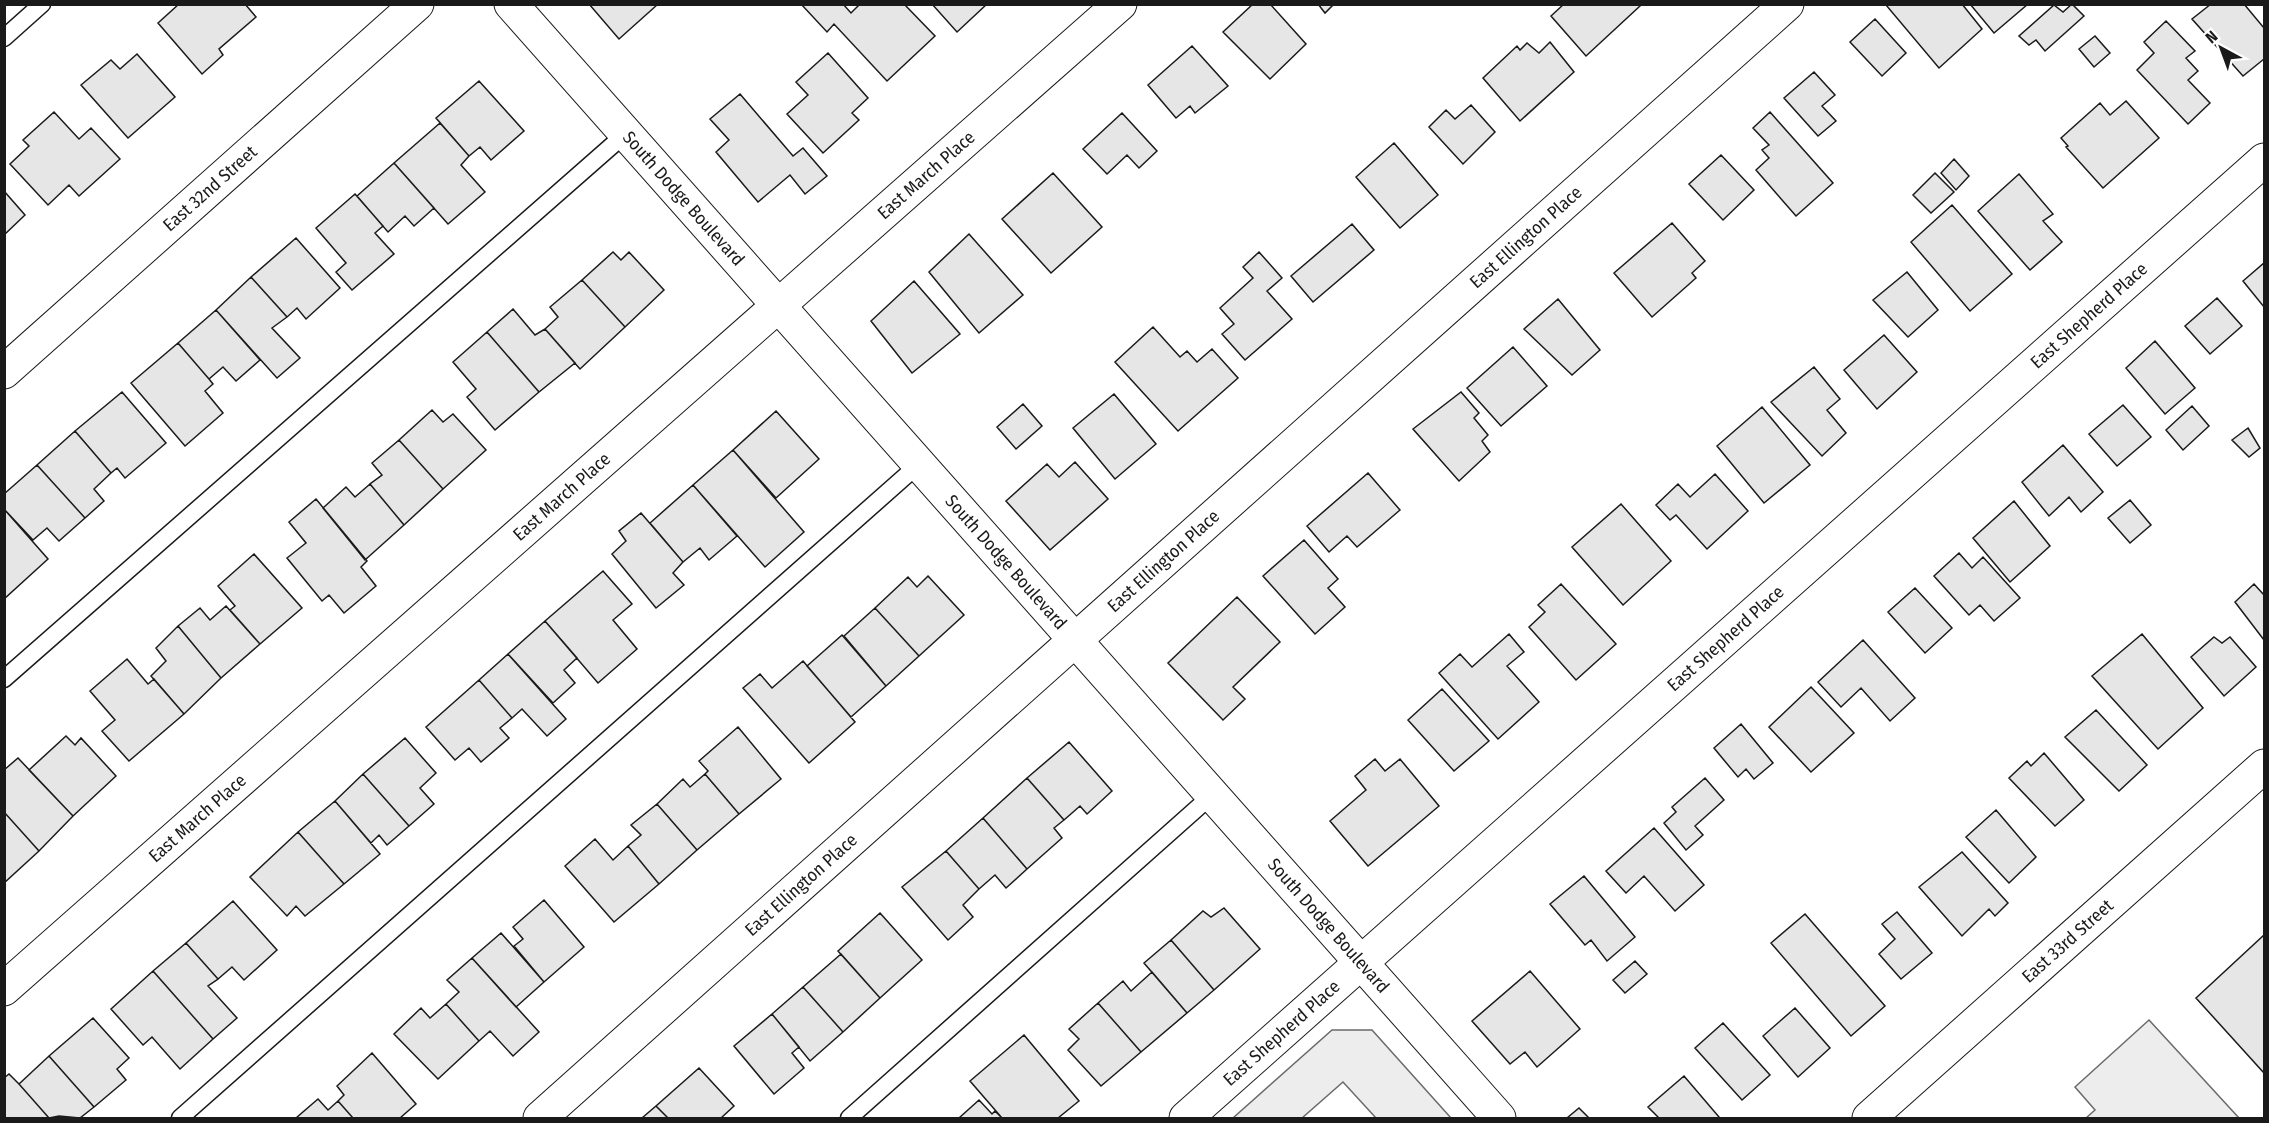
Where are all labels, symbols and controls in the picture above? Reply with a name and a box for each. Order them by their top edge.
north arrow [2191,18,2251,78]
text: N [2202,27,2221,47]
street label: East March Place [873,126,980,224]
street label: South Dodge Boulevard [618,127,749,270]
street label: East 32nd Street [159,141,262,236]
street label: East Ellington Place [1465,181,1587,293]
street label: East Shepherd Place [2026,258,2152,373]
street label: East March Place [509,448,615,545]
street label: South Dodge Boulevard [940,490,1072,634]
street label: East Ellington Place [1103,505,1224,617]
street label: East Shepherd Place [1663,581,1789,696]
street label: East March Place [144,769,251,867]
street label: East Ellington Place [740,829,862,941]
street label: South Dodge Boulevard [1263,854,1394,998]
street label: East 33rd Street [2017,894,2118,987]
street label: East Shepherd Place [1219,975,1345,1091]

